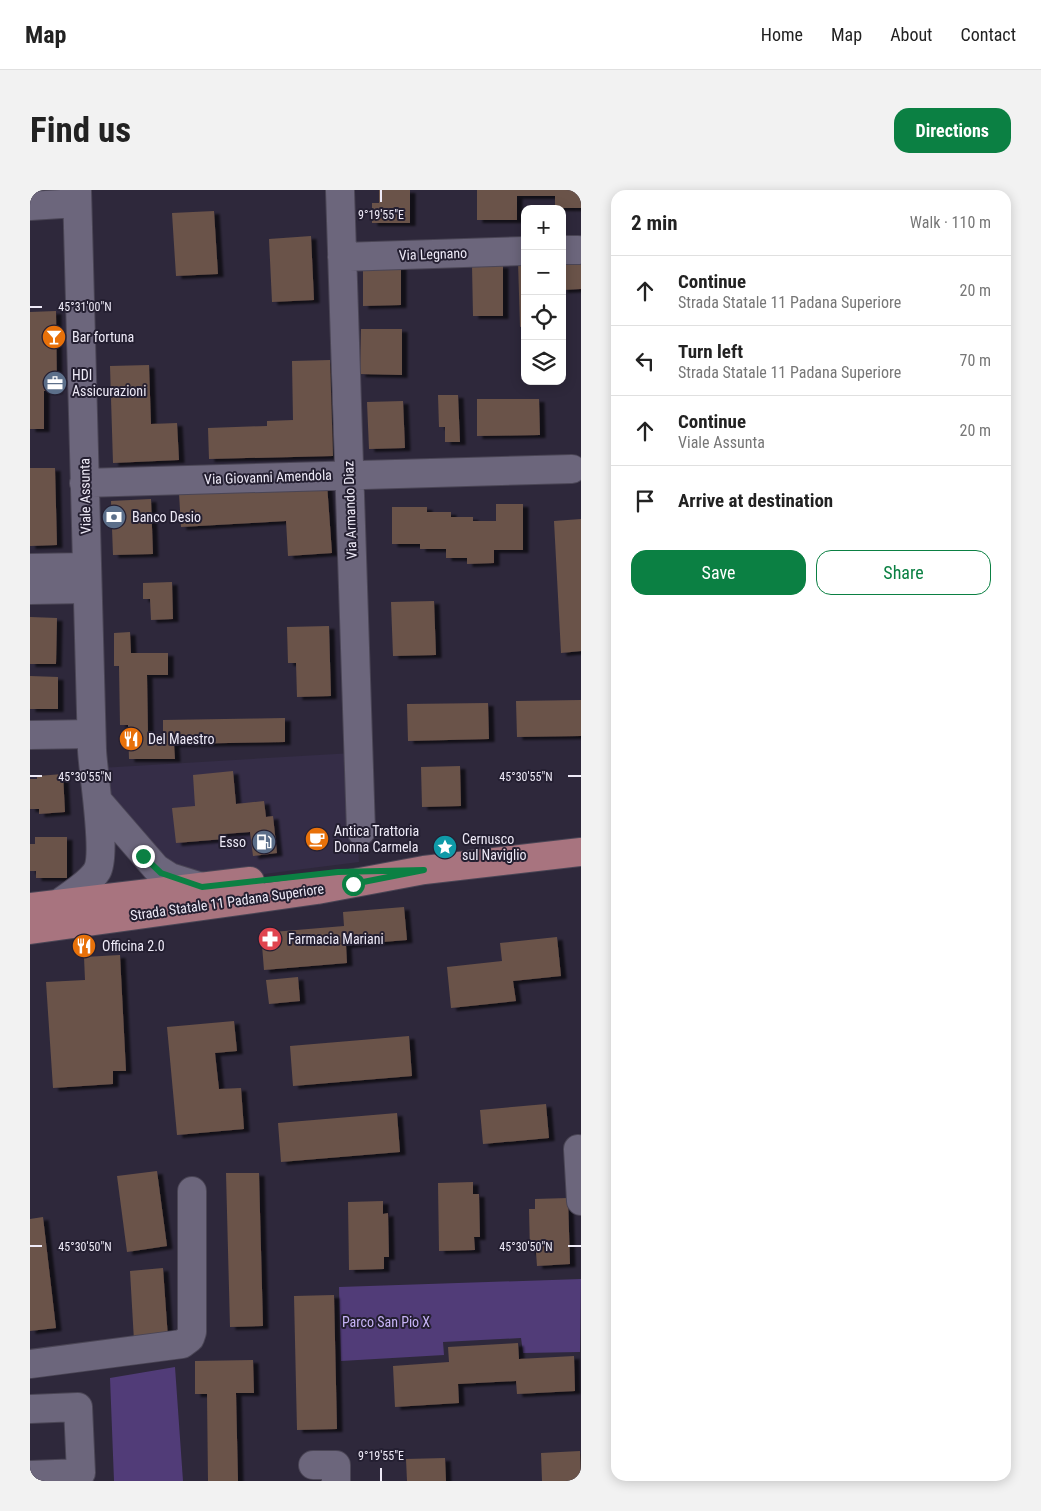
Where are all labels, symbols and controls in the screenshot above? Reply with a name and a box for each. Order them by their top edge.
text: Map [25,21,66,49]
text: Home [761,24,803,45]
text: Map [831,24,862,45]
text: About [890,24,932,45]
text: Contact [960,24,1016,45]
button: Directions [894,108,1011,153]
text: Find us [30,110,131,151]
map controls [521,205,566,385]
button: + [521,205,566,250]
text: 9°19'55"E [358,208,404,222]
text: 2 min [631,211,678,235]
text: Walk · 110 m [910,213,991,232]
street label: Via Legnano [399,245,467,263]
button: − [521,250,566,295]
text: Continue [678,270,746,293]
icon: ahead [631,277,659,305]
text: 20 m [959,281,991,300]
text: Strada Statale 11 Padana Superiore [678,293,901,312]
button: locate [521,295,566,340]
text: 45°31'00"N [58,300,112,314]
bar icon: Bar fortuna [41,324,67,350]
place label: Bar fortuna [72,329,134,345]
button: layers [521,340,566,385]
text: Turn left [678,340,743,363]
icon: left [631,347,659,375]
text: 70 m [959,351,991,370]
text: Strada Statale 11 Padana Superiore [678,363,901,382]
place label: HDI Assicurazioni [72,367,146,399]
office icon: HDI Assicurazioni [42,370,68,396]
text: Continue [678,410,746,433]
icon: ahead [631,417,659,445]
text: 20 m [959,421,991,440]
text: Viale Assunta [678,433,765,452]
street label: Viale Assunta [76,458,94,534]
street label: Via Armando Diaz [340,460,360,560]
street label: Via Giovanni Amendola [204,467,332,487]
icon: arrive [631,487,659,515]
text: Arrive at destination [678,489,833,512]
bank icon: Banco Desio [101,504,127,530]
place label: Banco Desio [132,509,201,525]
button: Save [631,550,806,595]
button: Share [816,550,991,595]
restaurant icon: Del Maestro [118,726,144,752]
place label: Del Maestro [148,731,215,747]
text: 45°30'55"N [58,770,112,784]
text: 45°30'55"N [499,770,553,784]
place label: Antica Trattoria Donna Carmela [334,823,419,855]
cafe icon: Antica Trattoria Donna Carmela [304,826,330,852]
fuel station icon: Esso [251,829,277,855]
place label: Cernusco sul Naviglio [462,831,526,863]
place label: Esso [219,834,246,850]
place icon: Cernusco sul Naviglio [432,834,458,860]
route end [132,845,155,868]
route start [342,873,365,896]
street label: Strada Statale 11 Padana Superiore [129,880,325,924]
pharmacy icon: Farmacia Mariani [257,926,283,952]
place label: Farmacia Mariani [288,931,384,947]
restaurant icon: Officina 2.0 [71,933,97,959]
place label: Officina 2.0 [102,938,165,954]
text: 45°30'50"N [58,1240,112,1254]
text: 45°30'50"N [499,1240,553,1254]
park label: Parco San Pio X [342,1314,430,1330]
text: 9°19'55"E [358,1449,404,1463]

